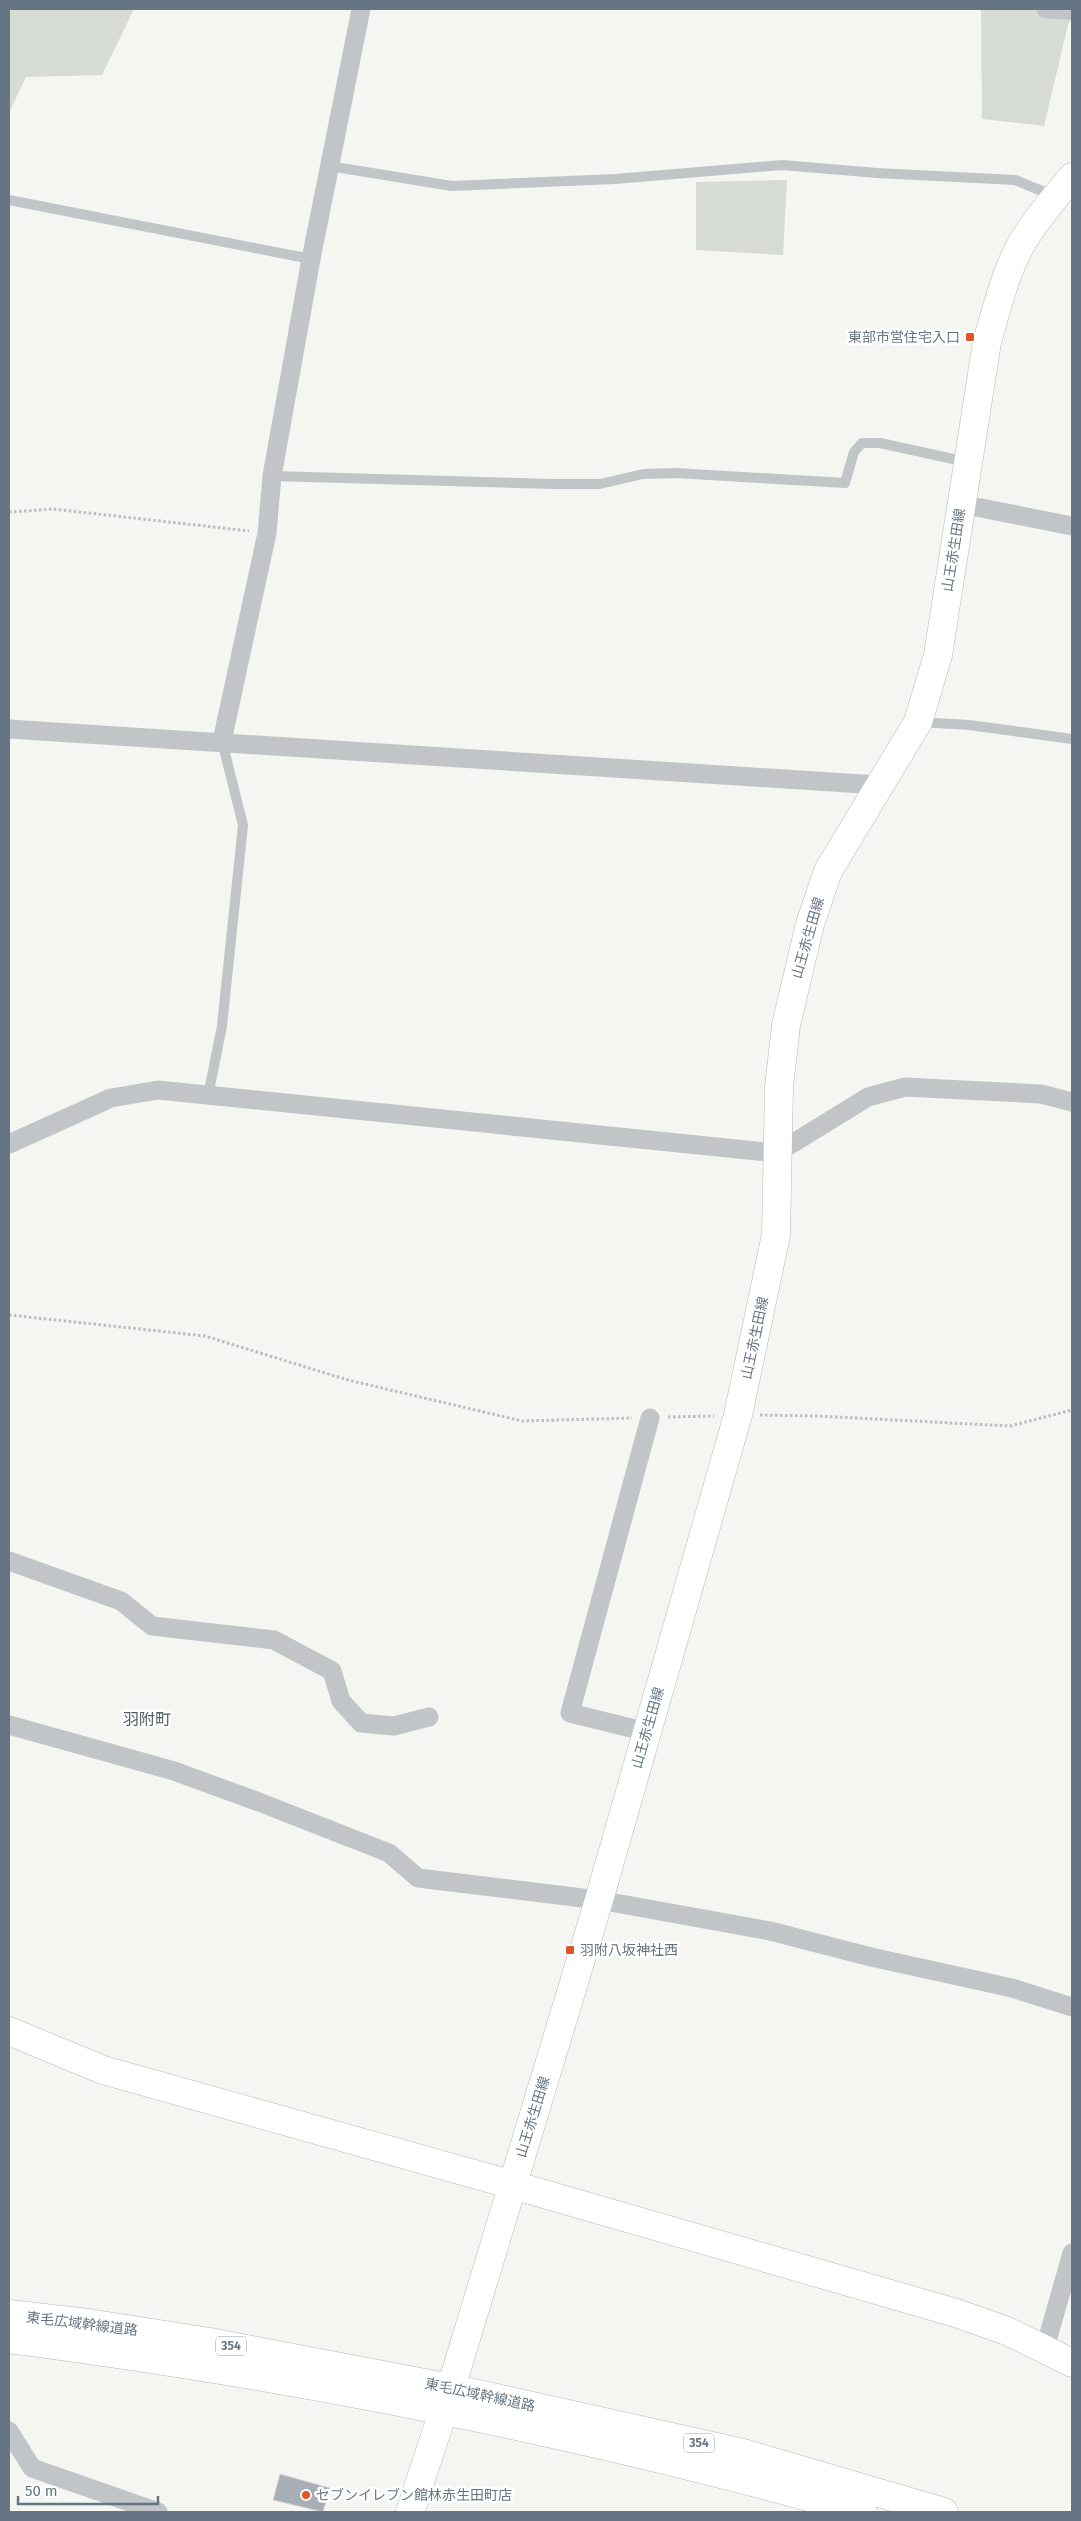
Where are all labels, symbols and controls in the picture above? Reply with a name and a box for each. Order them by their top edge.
place label: 東部市営住宅入口 [848,329,960,346]
marker: 東部市営住宅入口 [964,331,976,343]
street label: 山王赤生田線 [939,507,969,593]
street label: 山王赤生田線 [788,895,828,981]
street label: 山王赤生田線 [738,1295,772,1381]
street label: 山王赤生田線 [628,1685,668,1771]
district label: 羽附町 [123,1710,171,1729]
place label: 羽附八坂神社西 [580,1942,678,1959]
marker: 羽附八坂神社西 [564,1944,576,1956]
street label: 山王赤生田線 [513,2074,553,2160]
street label: 東毛広域幹線道路 [25,2309,139,2339]
road number: 354 [216,2336,246,2356]
street label: 東毛広域幹線道路 [423,2375,537,2415]
road number: 354 [684,2434,714,2452]
scale bar [18,2474,158,2506]
text: 50 m [25,2482,58,2500]
place label: セブンイレブン館林赤生田町店 [316,2487,512,2504]
marker: セブンイレブン館林赤生田町店 [300,2489,312,2501]

